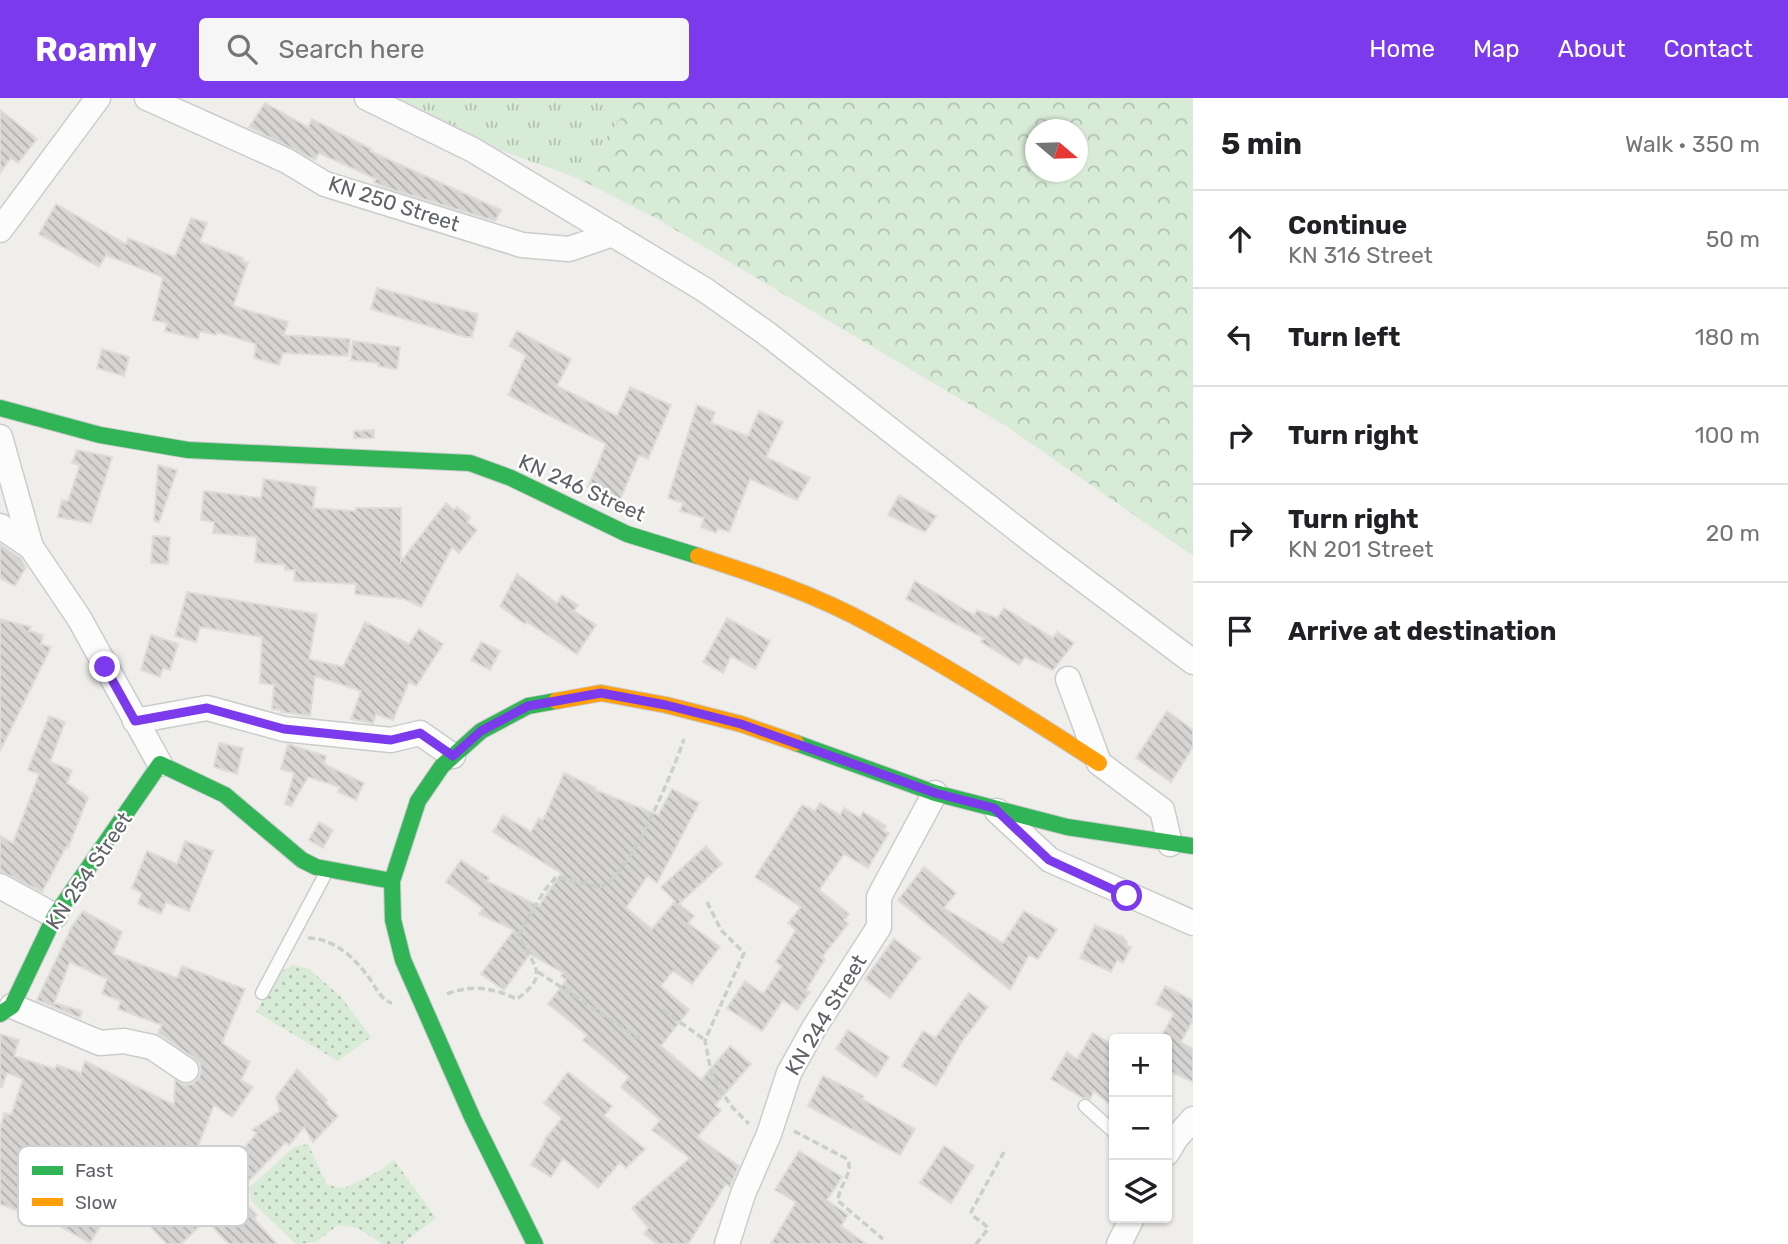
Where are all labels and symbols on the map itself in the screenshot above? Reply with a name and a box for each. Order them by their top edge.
north arrow [1025,119,1088,182]
street label: KN 250 Street [325,171,463,236]
street label: KN 246 Street [515,448,649,527]
route end [89,651,120,682]
street label: KN 254 Street [40,807,137,934]
route start [1111,880,1142,911]
street label: KN 244 Street [780,950,871,1080]
legend [18,1146,248,1226]
text: Fast [75,1159,114,1182]
text: Slow [75,1191,117,1214]

